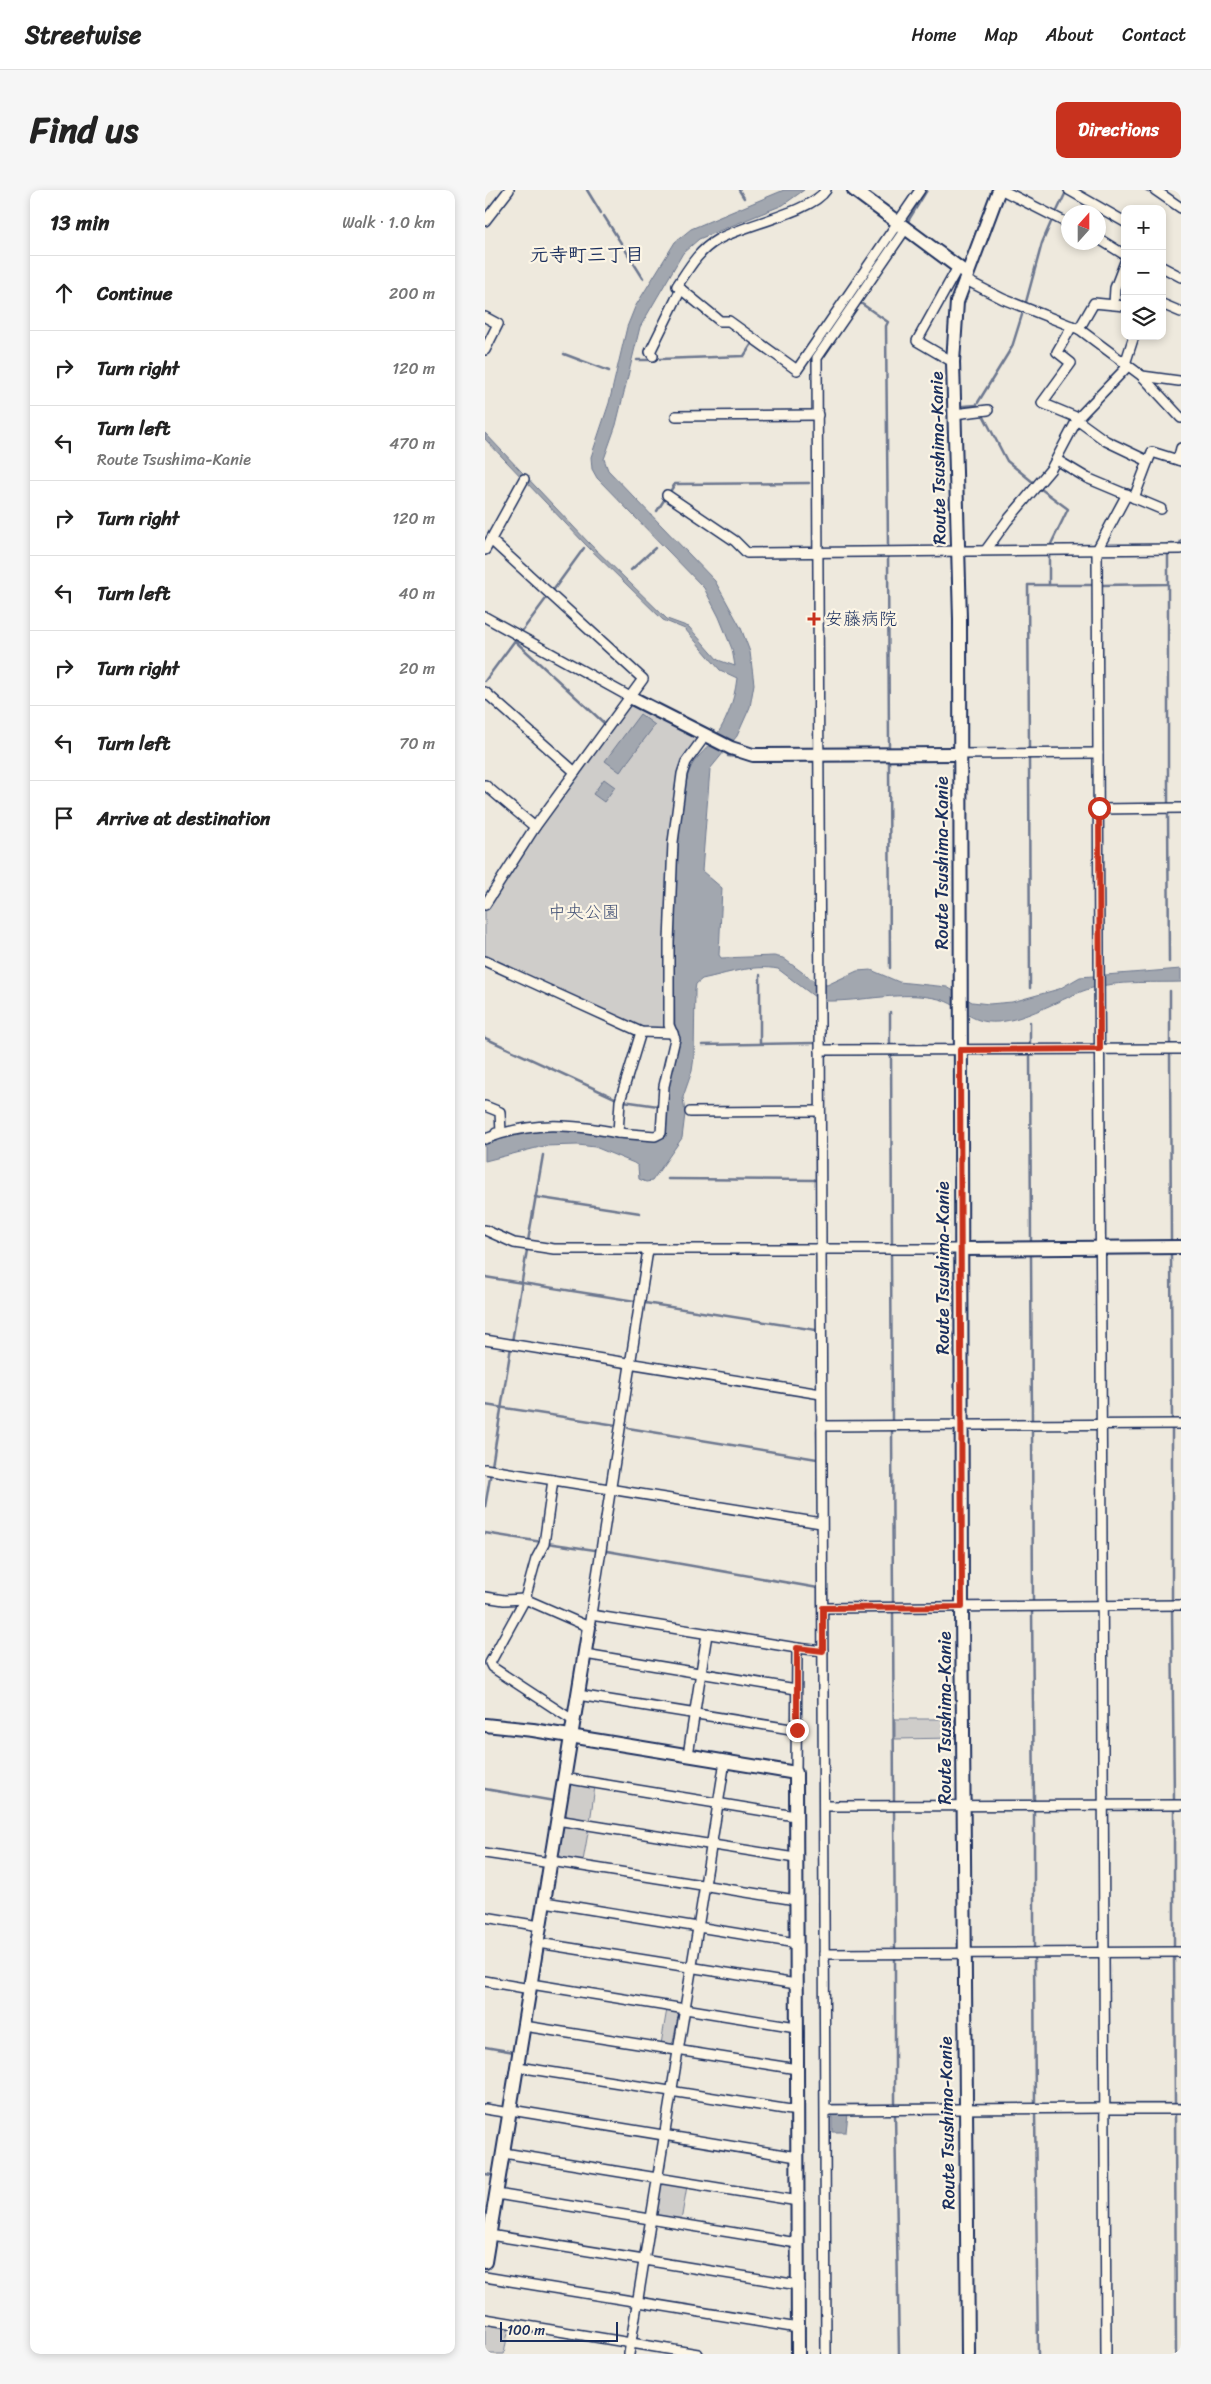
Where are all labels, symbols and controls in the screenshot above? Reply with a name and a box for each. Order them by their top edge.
text: Streetwise [25,14,141,56]
text: Home [912,19,957,51]
text: Map [985,19,1018,51]
text: About [1046,19,1094,51]
text: Contact [1122,19,1186,51]
text: Find us [30,99,138,161]
button: Directions [1056,102,1181,158]
text: 13 min [50,204,109,242]
north arrow [1061,205,1106,250]
map controls [1121,205,1166,340]
button: + [1121,205,1166,250]
text: Walk · 1.0 km [342,208,435,237]
district label: 元寺町三丁目 [530,238,644,271]
button: − [1121,250,1166,295]
text: Continue [97,277,173,310]
icon: ahead [50,279,78,307]
text: 200 m [389,279,435,308]
button: layers [1121,295,1166,340]
text: Turn right [97,352,179,385]
icon: right [50,354,78,382]
text: 120 m [392,354,435,383]
street label: Route Tsushima-Kanie [920,371,956,545]
text: Turn left [97,412,170,445]
icon: left [50,429,78,457]
text: 470 m [389,429,435,458]
text: Route Tsushima-Kanie [97,445,251,474]
text: Turn right [97,502,179,535]
icon: right [50,504,78,532]
text: 120 m [392,504,435,533]
text: Turn left [97,577,170,610]
icon: left [50,579,78,607]
text: 40 m [398,579,435,608]
place label: 安藤病院 [825,603,897,635]
marker: 安藤病院 [807,612,821,626]
text: Turn right [97,652,179,685]
icon: right [50,654,78,682]
text: 20 m [399,654,435,683]
text: Turn left [97,727,170,760]
icon: left [50,729,78,757]
text: 70 m [399,729,435,758]
street label: Route Tsushima-Kanie [926,776,958,950]
route start [1088,797,1111,820]
text: Arrive at destination [97,802,270,835]
icon: arrive [50,804,78,832]
park label: 中央公園 [548,896,620,928]
street label: Route Tsushima-Kanie [927,1181,959,1355]
street label: Route Tsushima-Kanie [929,1631,961,1805]
route end [786,1719,809,1742]
street label: Route Tsushima-Kanie [929,2036,965,2210]
text: 100 m [507,2318,545,2343]
scale bar [500,2319,617,2342]

